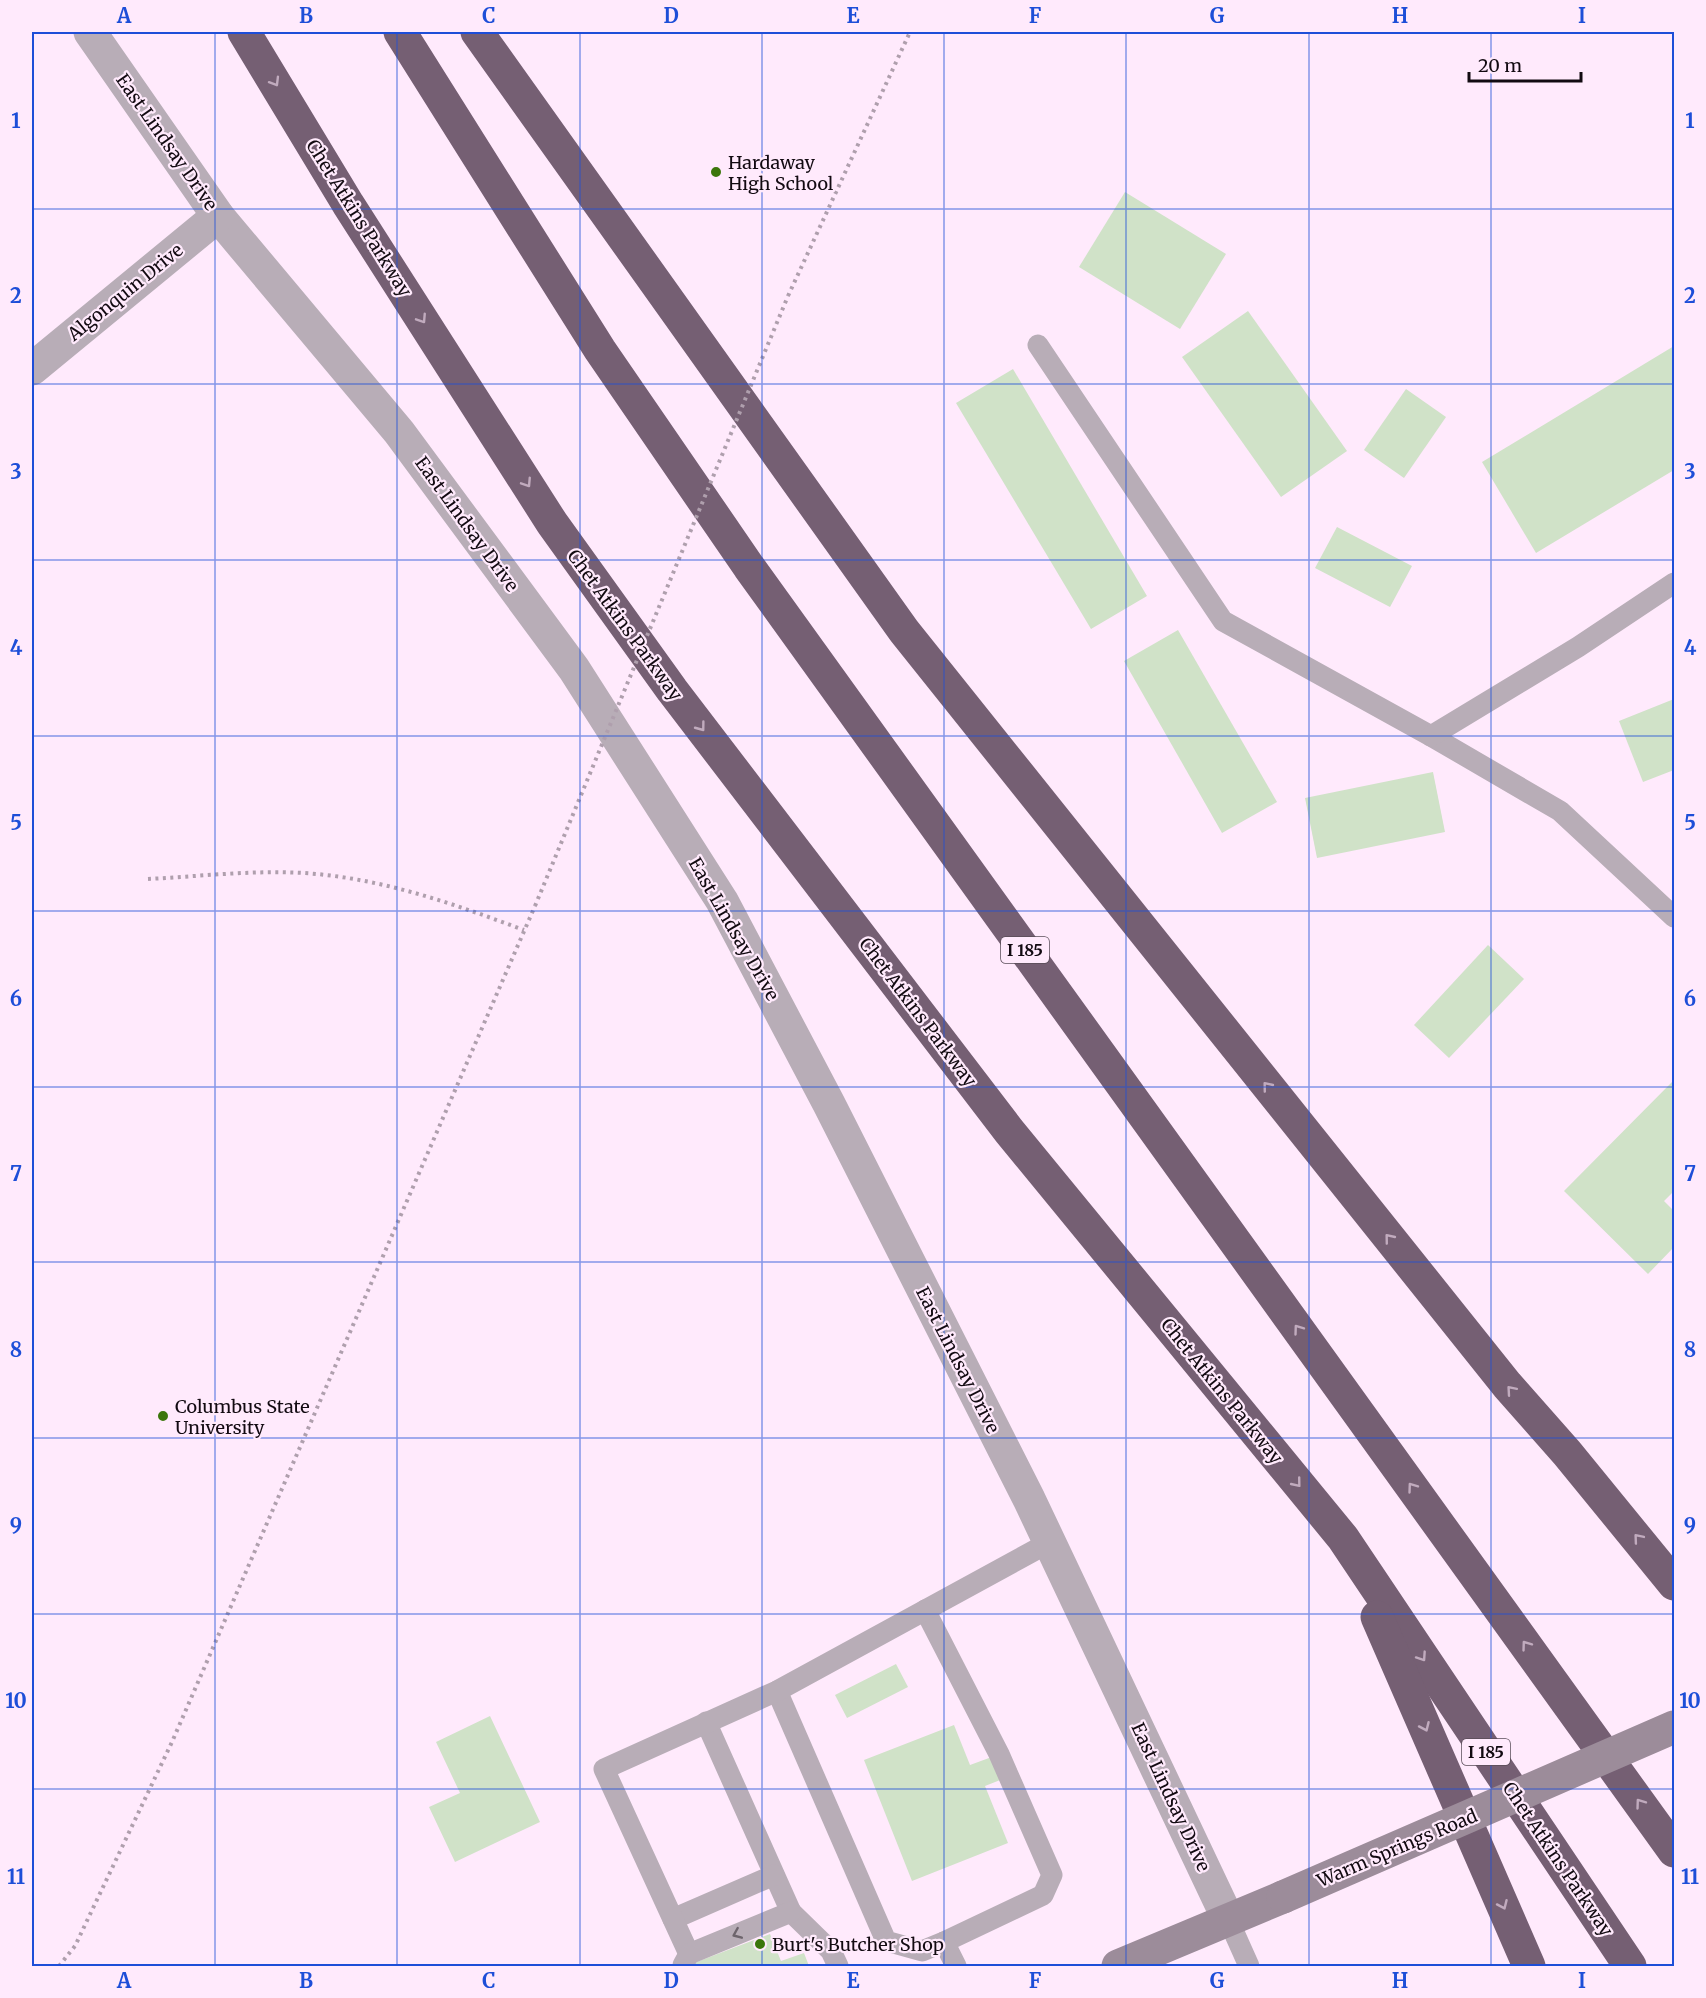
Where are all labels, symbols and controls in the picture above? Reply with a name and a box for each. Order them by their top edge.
text: A [116,3,132,28]
text: B [299,3,313,28]
text: C [482,3,496,28]
text: D [663,3,679,28]
text: E [846,3,860,28]
text: F [1029,3,1042,28]
text: G [1210,3,1225,28]
text: H [1392,3,1408,28]
text: I [1578,3,1586,28]
scale bar [1469,45,1582,83]
text: 20 m [1478,54,1522,77]
street label: East Lindsay Drive [111,69,223,215]
one-way arrow [267,76,279,86]
text: 1 [11,108,21,133]
text: 1 [1685,108,1695,133]
street label: Chet Atkins Parkway [301,135,417,301]
place label: Hardaway High School [728,151,834,195]
marker: Hardaway High School [709,165,723,179]
street label: Algonquin Drive [62,238,187,346]
text: 2 [10,283,22,308]
text: 2 [1684,283,1696,308]
one-way arrow [414,313,426,323]
street label: East Lindsay Drive [410,452,524,596]
text: 3 [10,459,22,484]
text: 3 [1684,459,1696,484]
one-way arrow [519,477,531,487]
street label: Chet Atkins Parkway [563,545,688,705]
text: 4 [10,635,23,660]
text: 4 [1684,635,1697,660]
one-way arrow [693,721,704,732]
text: 5 [10,810,22,835]
text: 5 [1684,810,1696,835]
street label: East Lindsay Drive [684,853,784,1005]
street label: Chet Atkins Parkway [854,933,982,1092]
road number: I 185 [1001,937,1049,963]
text: 6 [10,986,22,1011]
text: 6 [1684,986,1696,1011]
one-way arrow [1264,1081,1275,1092]
text: 7 [10,1161,22,1186]
text: 7 [1684,1161,1696,1186]
one-way arrow [1386,1234,1397,1245]
street label: East Lindsay Drive [911,1283,1005,1437]
street label: Chet Atkins Parkway [1156,1313,1288,1469]
one-way arrow [1294,1324,1305,1335]
text: 8 [10,1337,22,1362]
text: 8 [1684,1337,1696,1362]
one-way arrow [1507,1386,1518,1397]
place label: Columbus State University [175,1395,310,1439]
marker: Columbus State University [156,1409,170,1423]
one-way arrow [1290,1476,1301,1487]
one-way arrow [1408,1483,1419,1494]
text: 9 [10,1513,22,1538]
text: 9 [1684,1513,1696,1538]
one-way arrow [1634,1534,1645,1545]
one-way arrow [1522,1641,1533,1652]
one-way arrow [1415,1650,1426,1661]
text: 10 [5,1688,27,1713]
text: 10 [1679,1688,1701,1713]
street label: East Lindsay Drive [1126,1719,1216,1875]
one-way arrow [1418,1720,1430,1731]
road number: I 185 [1462,1739,1510,1765]
street label: Chet Atkins Parkway [1498,1778,1618,1941]
one-way arrow [1636,1799,1647,1810]
street label: Warm Springs Road [1312,1804,1481,1893]
text: 11 [7,1864,25,1889]
text: 11 [1681,1864,1699,1889]
one-way arrow [1496,1899,1508,1910]
one-way arrow [732,1927,743,1939]
place label: Burt's Butcher Shop [772,1933,944,1956]
marker: Burt's Butcher Shop [753,1937,767,1951]
text: A [116,1968,132,1993]
text: B [299,1968,313,1993]
text: C [482,1968,496,1993]
text: D [663,1968,679,1993]
text: E [846,1968,860,1993]
text: F [1029,1968,1042,1993]
text: G [1210,1968,1225,1993]
text: H [1392,1968,1408,1993]
text: I [1578,1968,1586,1993]

